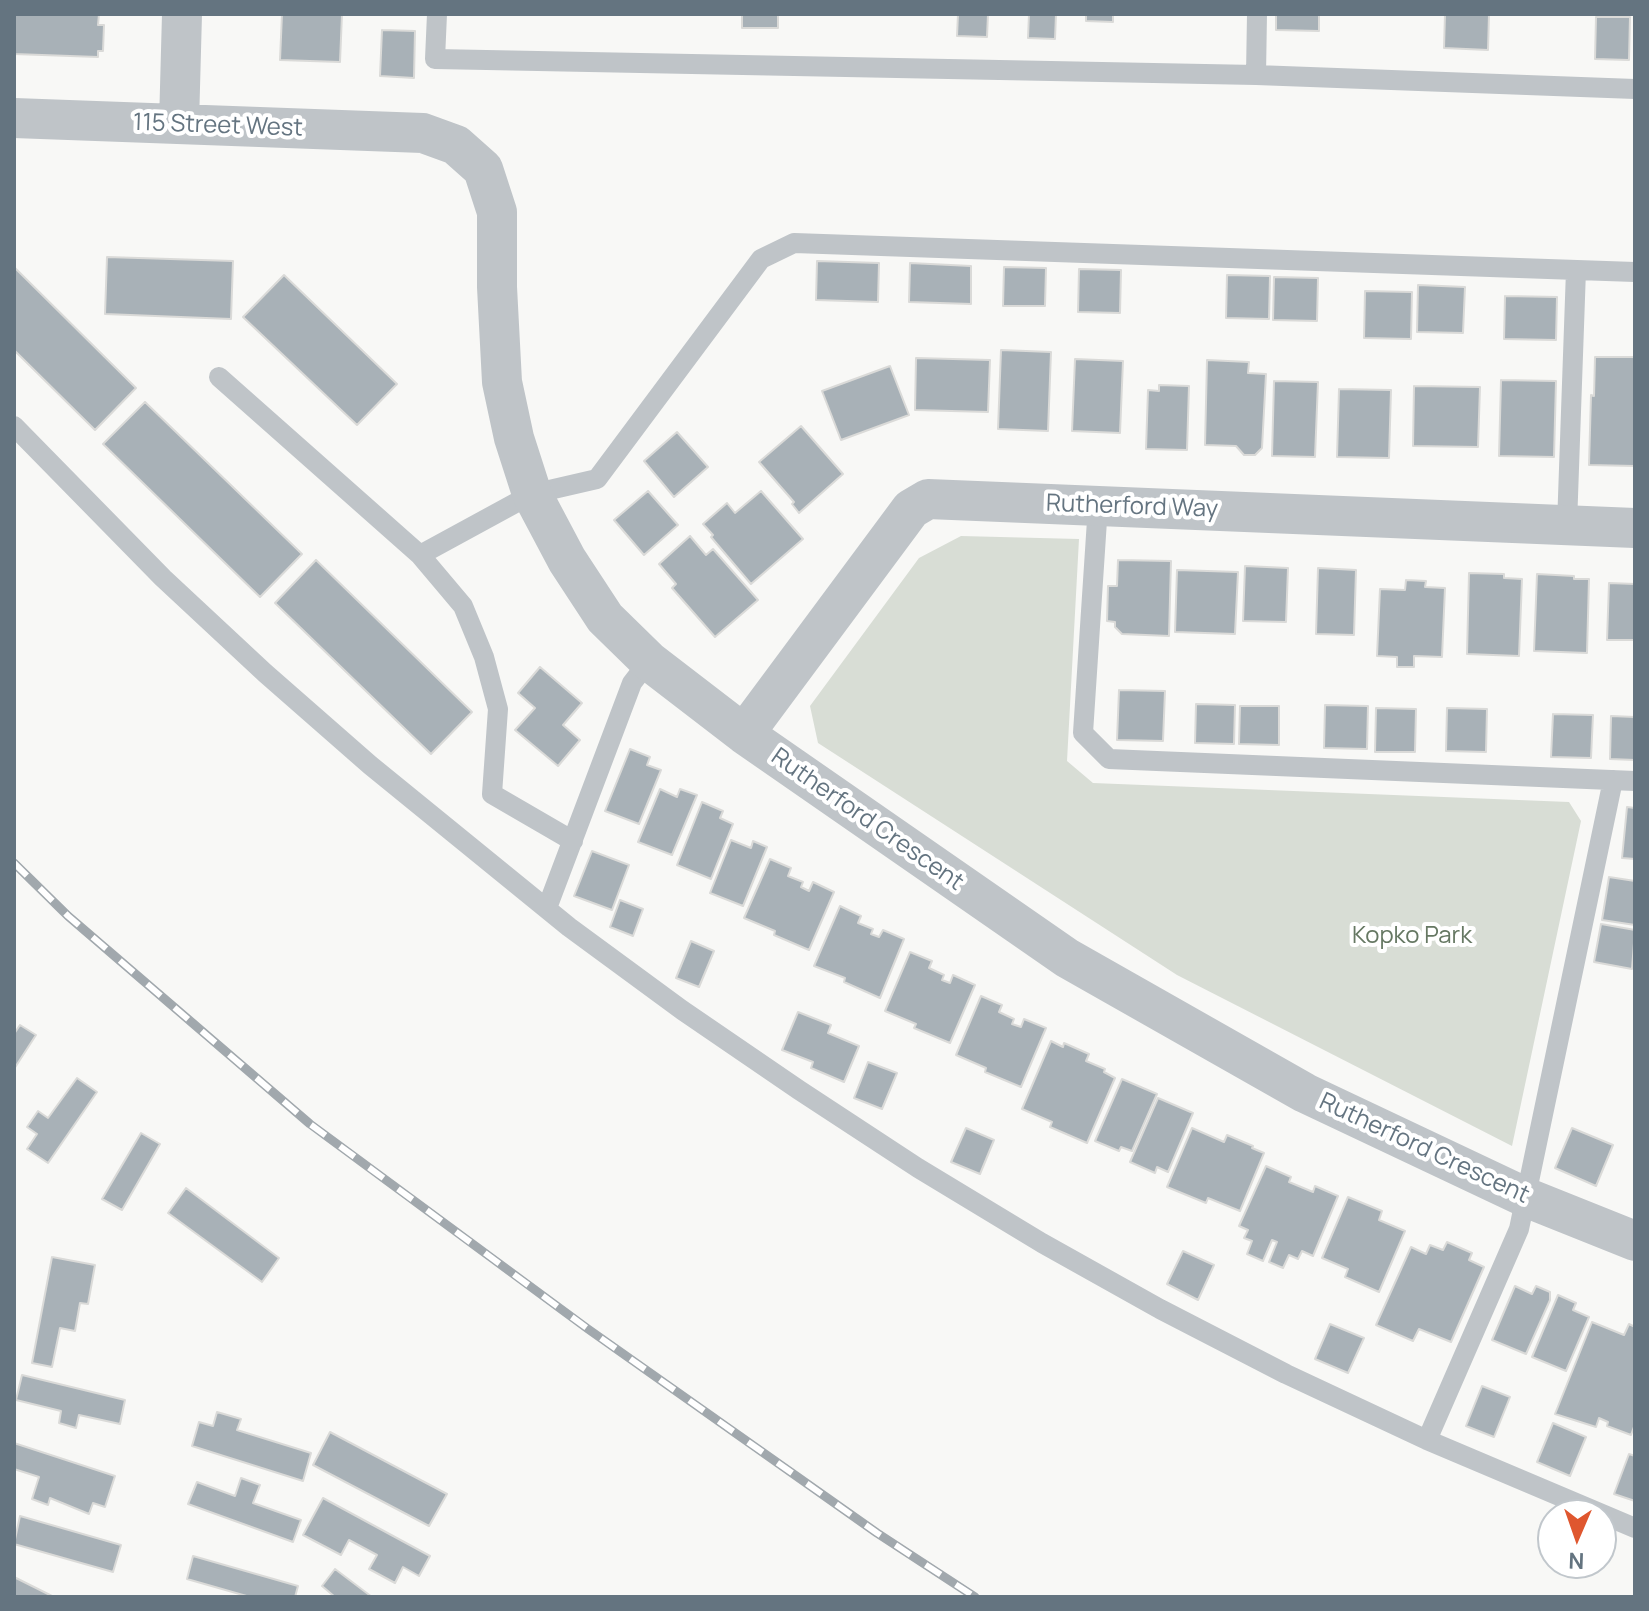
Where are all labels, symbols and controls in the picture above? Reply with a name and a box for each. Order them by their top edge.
street label: 115 Street West [133,109,303,143]
street label: Rutherford Way [1045,490,1219,524]
street label: Rutherford Crescent [765,743,969,897]
park label: Kopko Park [1352,922,1472,950]
street label: Rutherford Crescent [1314,1088,1534,1210]
north arrow [1537,1499,1617,1579]
text: N [1568,1546,1585,1576]

